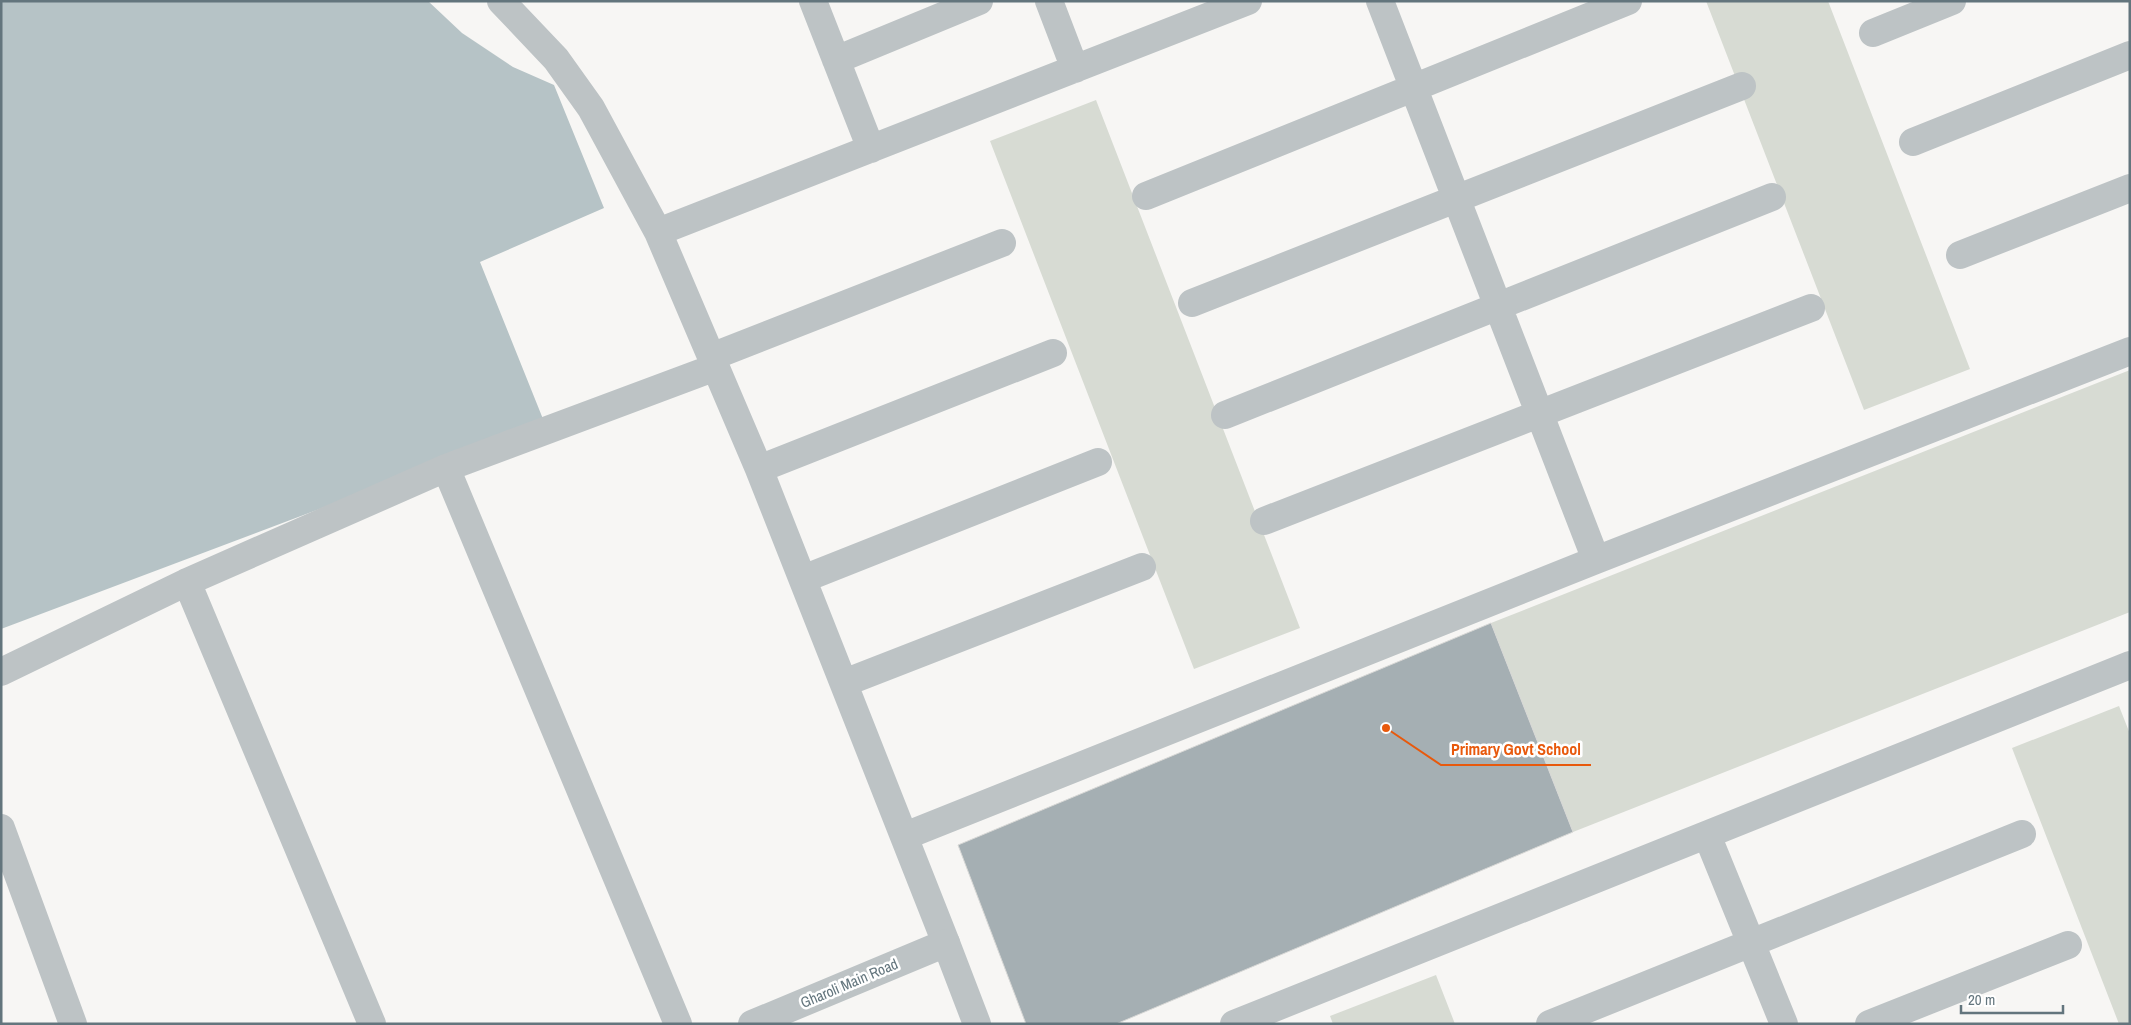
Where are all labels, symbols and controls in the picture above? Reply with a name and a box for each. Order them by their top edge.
callout: Primary Govt School [1441,734,1591,765]
text: Primary Govt School [1451,738,1581,760]
street label: Gharoli Main Road [797,953,901,1013]
scale bar [1961,982,2064,1014]
text: 20 m [1968,989,1995,1010]

